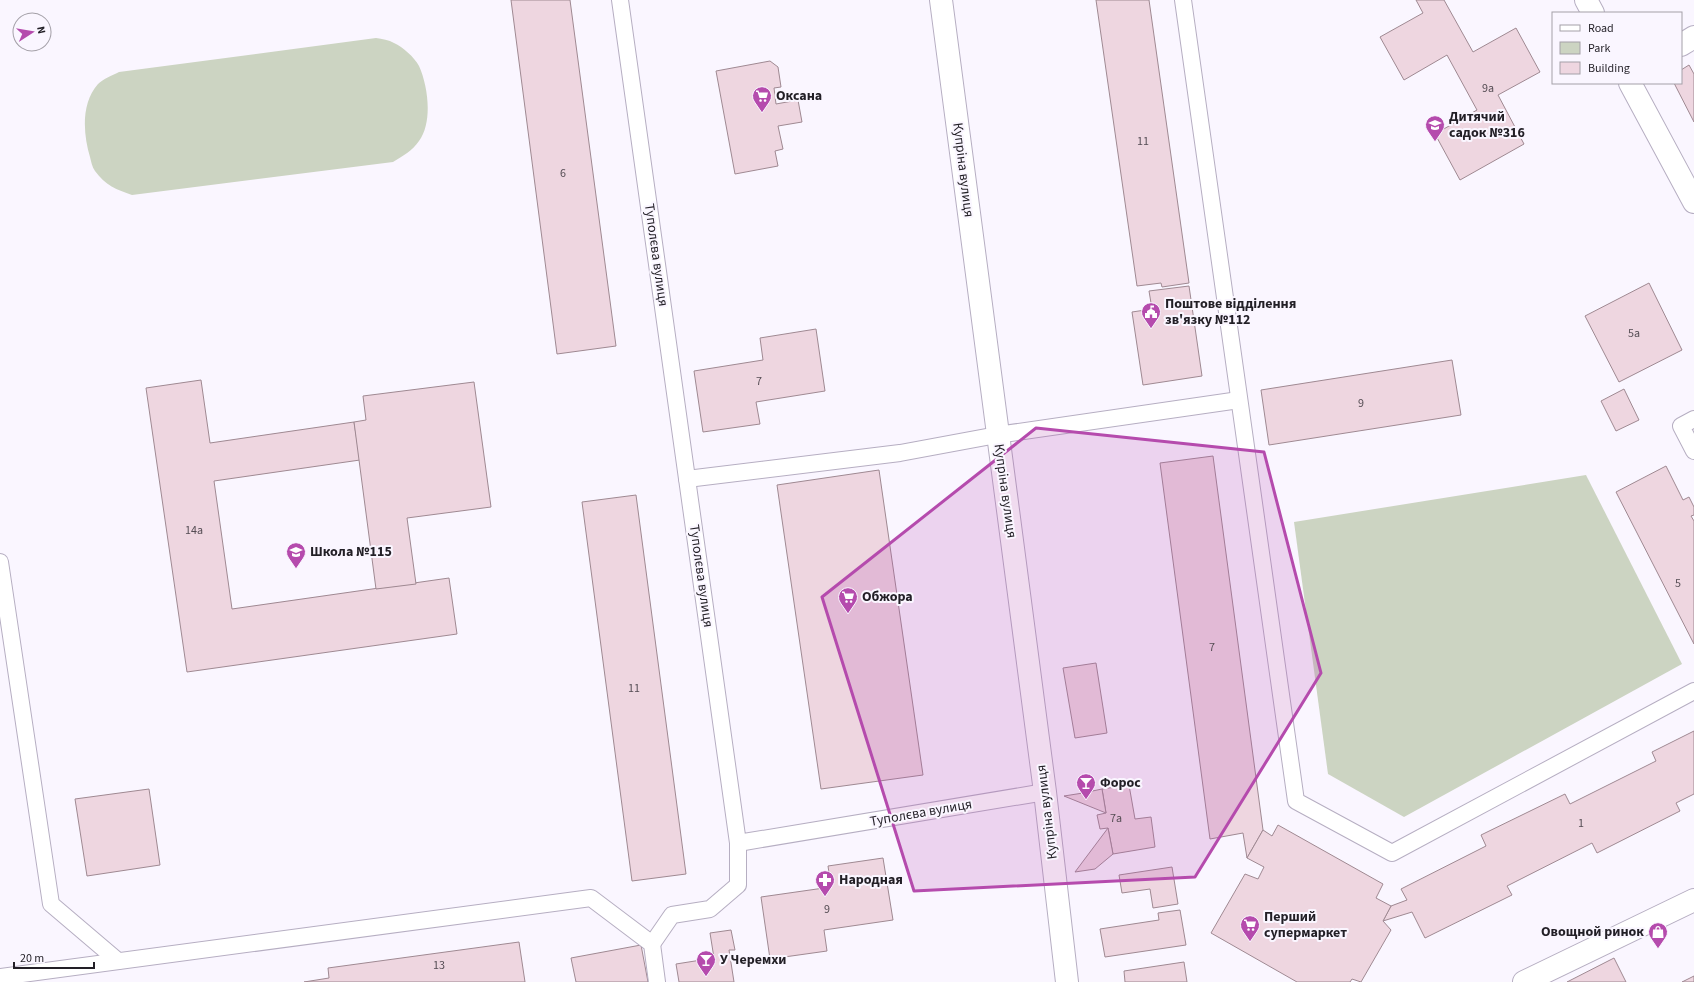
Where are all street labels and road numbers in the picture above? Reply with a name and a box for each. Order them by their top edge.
street label: Купріна вулиця [947,122,979,218]
street label: Туполєва вулиця [639,202,673,308]
street label: Купріна вулиця [988,443,1022,539]
street label: Туполєва вулиця [684,523,718,629]
street label: Купріна вулиця [1031,764,1063,860]
street label: Туполєва вулиця [868,794,974,832]

